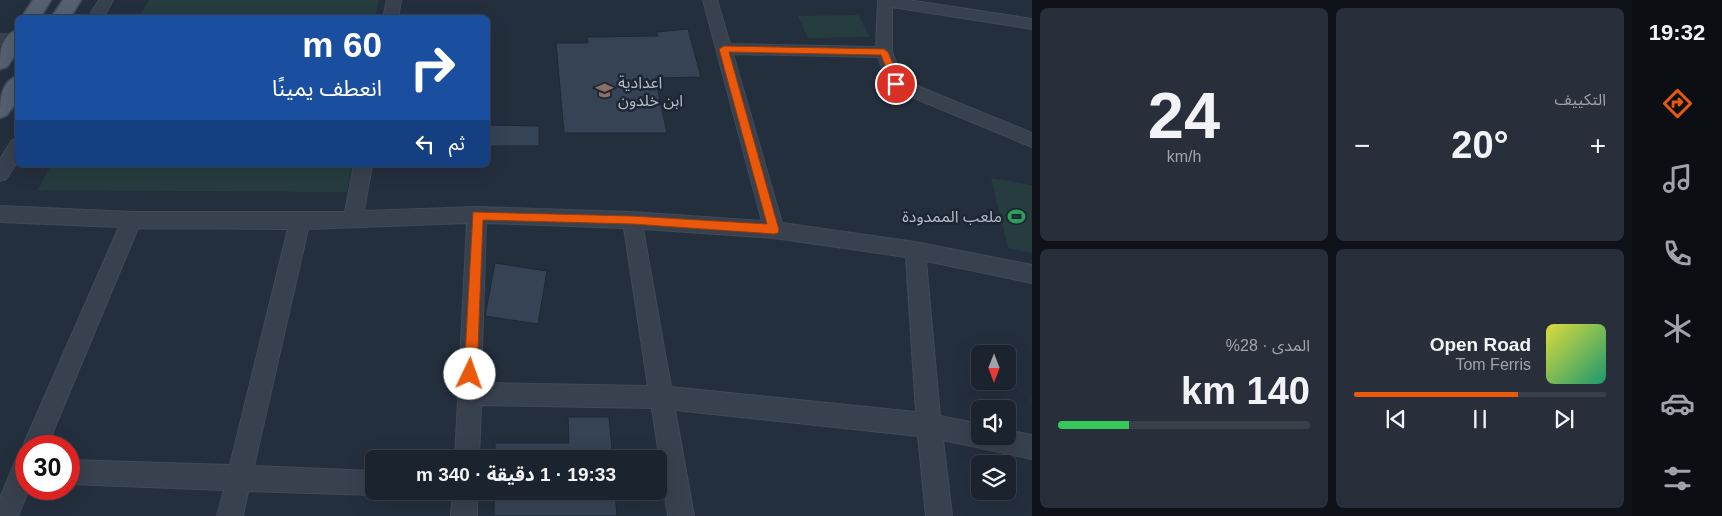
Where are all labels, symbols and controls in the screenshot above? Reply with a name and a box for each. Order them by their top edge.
text: 19:32 [1649,20,1705,45]
text: 60 m [302,25,382,64]
icon: right [400,35,465,100]
pin [875,63,917,105]
icon: arrive [882,70,910,98]
place label: اعدادية ابن خلدون [618,74,683,110]
text: انعطف يمينًا [272,76,382,101]
text: 24 [1148,79,1220,152]
school or university icon: اعدادية ابن خلدون [594,81,614,101]
icon: directions [1660,86,1695,121]
text: التكييف [1554,91,1606,108]
text: 20° [1451,124,1509,166]
icon: left [411,130,439,158]
text: − [1354,130,1370,161]
text: + [1590,130,1606,161]
text: ثم [449,133,465,154]
text: km/h [1167,148,1201,165]
icon: music [1660,161,1695,196]
sports icon: ملعب الممدودة [1006,206,1026,226]
place label: ملعب الممدودة [902,208,1002,226]
icon: phone [1660,236,1695,271]
icon: climate [1660,311,1695,346]
text: Open Road [1430,334,1531,355]
text: المدى · 28% [1226,337,1310,354]
north arrow [971,345,1016,390]
map controls [971,345,1016,500]
position arrow [443,347,495,399]
text: Tom Ferris [1455,356,1531,373]
text: 140 km [1181,370,1310,412]
icon: car [1660,386,1695,421]
button: sound [971,400,1016,445]
icon: previous [1382,405,1410,433]
icon: pause [1466,405,1494,433]
icon: next [1550,405,1578,433]
speed limit sign: 30 [15,435,80,500]
button: layers [971,455,1016,500]
icon: filters [1660,461,1695,496]
text: 19:33 · 1 دقيقة · 340 m [416,464,616,485]

